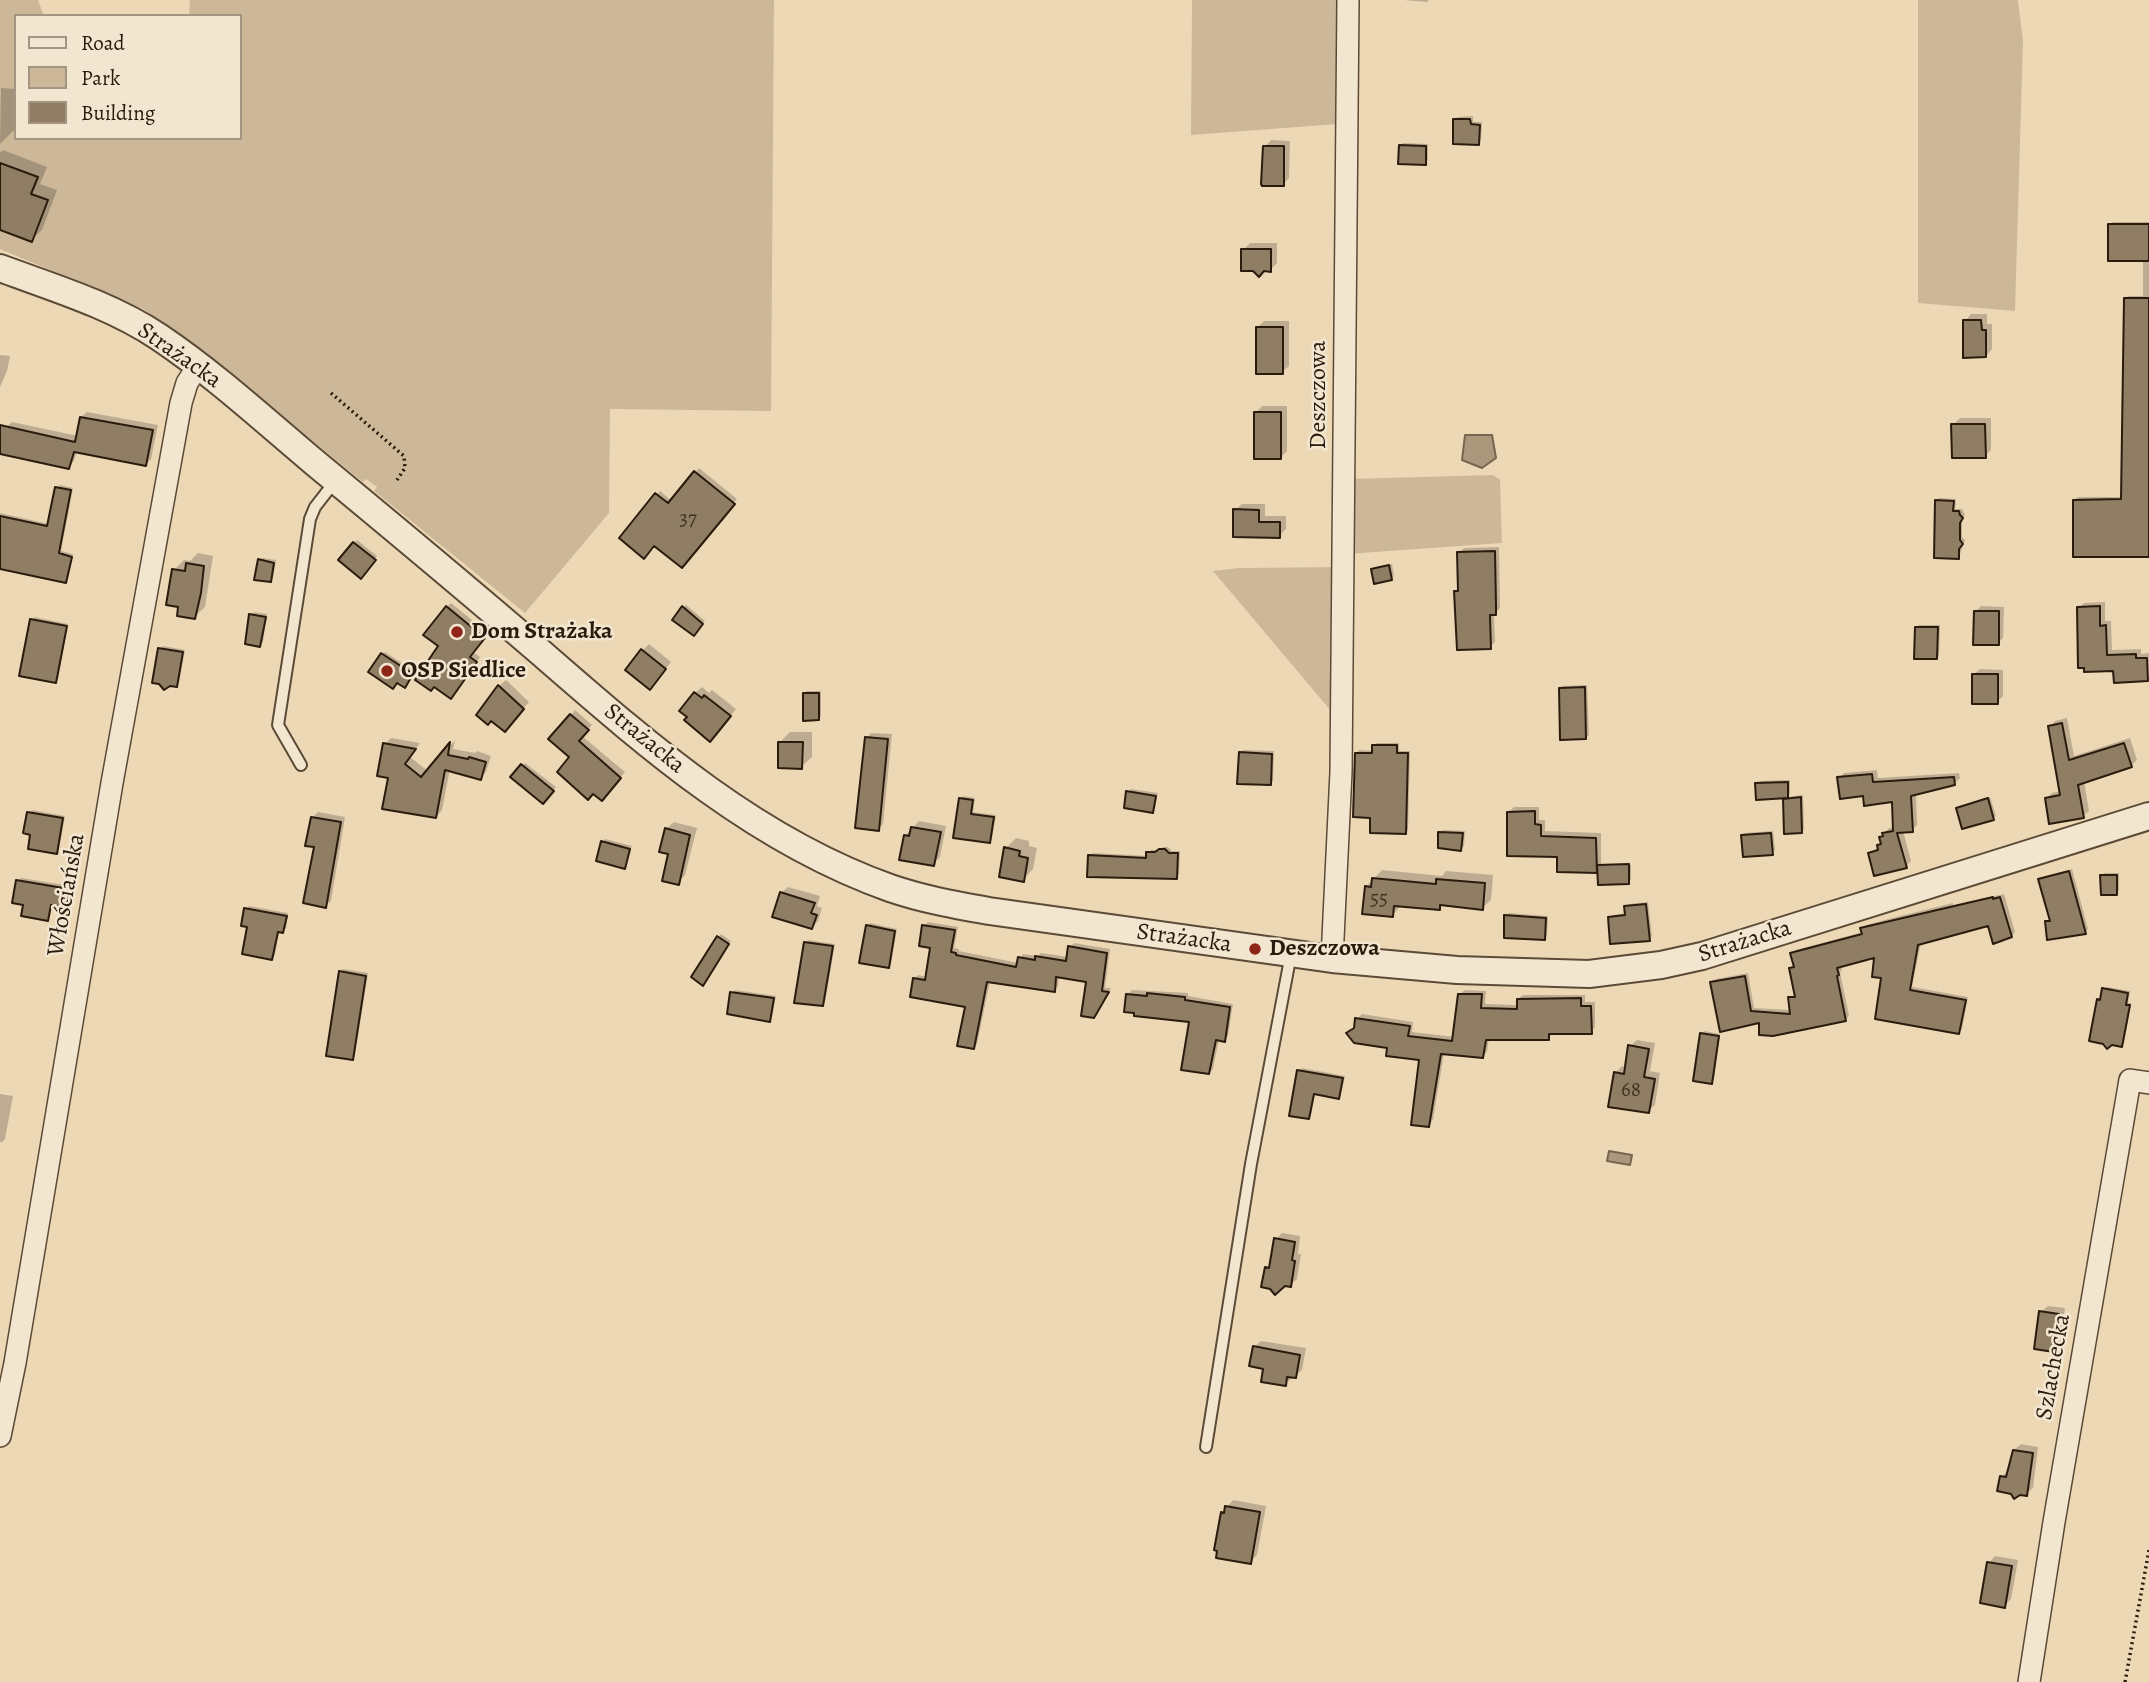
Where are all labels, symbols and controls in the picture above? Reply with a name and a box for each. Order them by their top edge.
legend [14,14,242,140]
text: Road [81,29,125,57]
text: Park [81,64,120,92]
text: Building [81,99,155,127]
street label: Strażacka [131,317,227,395]
street label: Deszczowa [1305,341,1333,449]
house number: 37 [679,507,697,533]
place label: Dom Strażaka [471,618,613,646]
marker: Dom Strażaka [449,624,465,640]
place label: OSP Siedlice [401,657,526,685]
marker: OSP Siedlice [379,663,395,679]
street label: Strażacka [598,698,690,780]
street label: Włościańska [42,831,92,959]
house number: 55 [1370,887,1388,913]
street label: Strażacka [1695,914,1795,970]
street label: Strażacka [1135,918,1233,960]
place label: Deszczowa [1269,935,1380,963]
marker: Deszczowa [1247,941,1263,957]
house number: 68 [1621,1078,1641,1104]
street label: Szlachecka [2030,1312,2078,1422]

